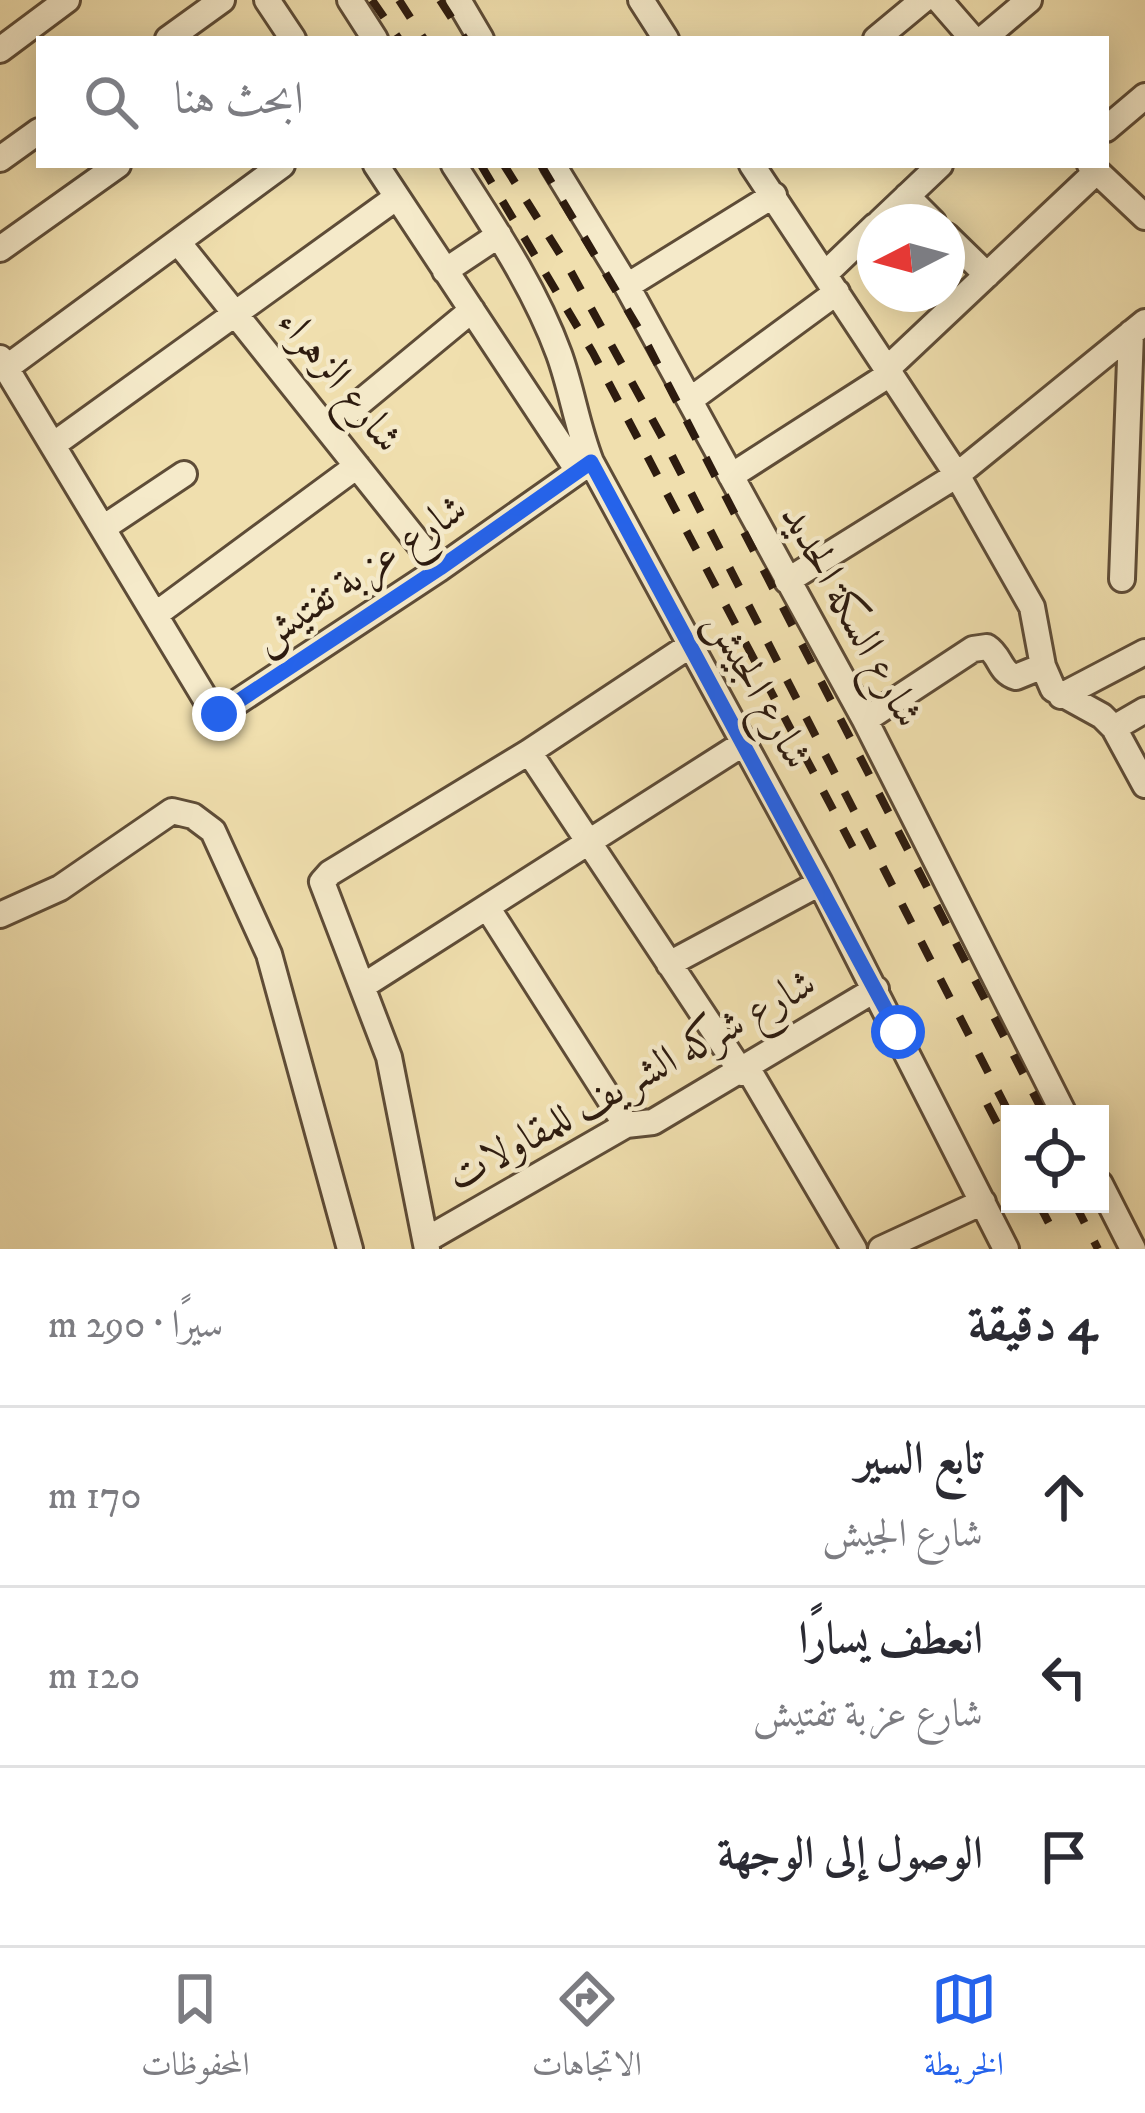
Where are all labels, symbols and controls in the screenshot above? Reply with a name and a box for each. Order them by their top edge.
search box [36,36,1109,168]
icon: search [78,69,144,135]
text: ابحث هنا [174,72,304,128]
north arrow [857,204,965,312]
street label: شارع الزهراء [260,298,413,468]
street label: شارع عزبة تفتيش [243,483,481,671]
street label: شارع السكة الحديد [762,495,934,740]
street label: شارع الجيش [687,602,823,782]
route end [192,687,246,741]
street label: شارع شركه الشريف للمقاولات [438,957,829,1210]
route start [871,1005,925,1059]
map controls [1001,1105,1109,1213]
button: locate [1001,1105,1109,1213]
text: 4 دقيقة [968,1293,1097,1357]
text: سيرًا · 290 m [48,1301,223,1350]
text: تابع السير [856,1432,983,1488]
icon: ahead [1031,1464,1097,1530]
text: 170 m [48,1472,142,1521]
text: شارع الجيش [822,1510,983,1559]
text: انعطف يسارًا [799,1612,983,1668]
icon: left [1031,1644,1097,1710]
text: 120 m [48,1652,140,1701]
text: شارع عزبة تفتيش [753,1690,983,1739]
icon: arrive [1031,1824,1097,1890]
text: الوصول إلى الوجهة [717,1827,983,1883]
tab: المحفوظات [141,1966,250,2096]
tab: الاتجاهات [532,1966,642,2096]
tab: الخريطة [924,1966,1004,2096]

